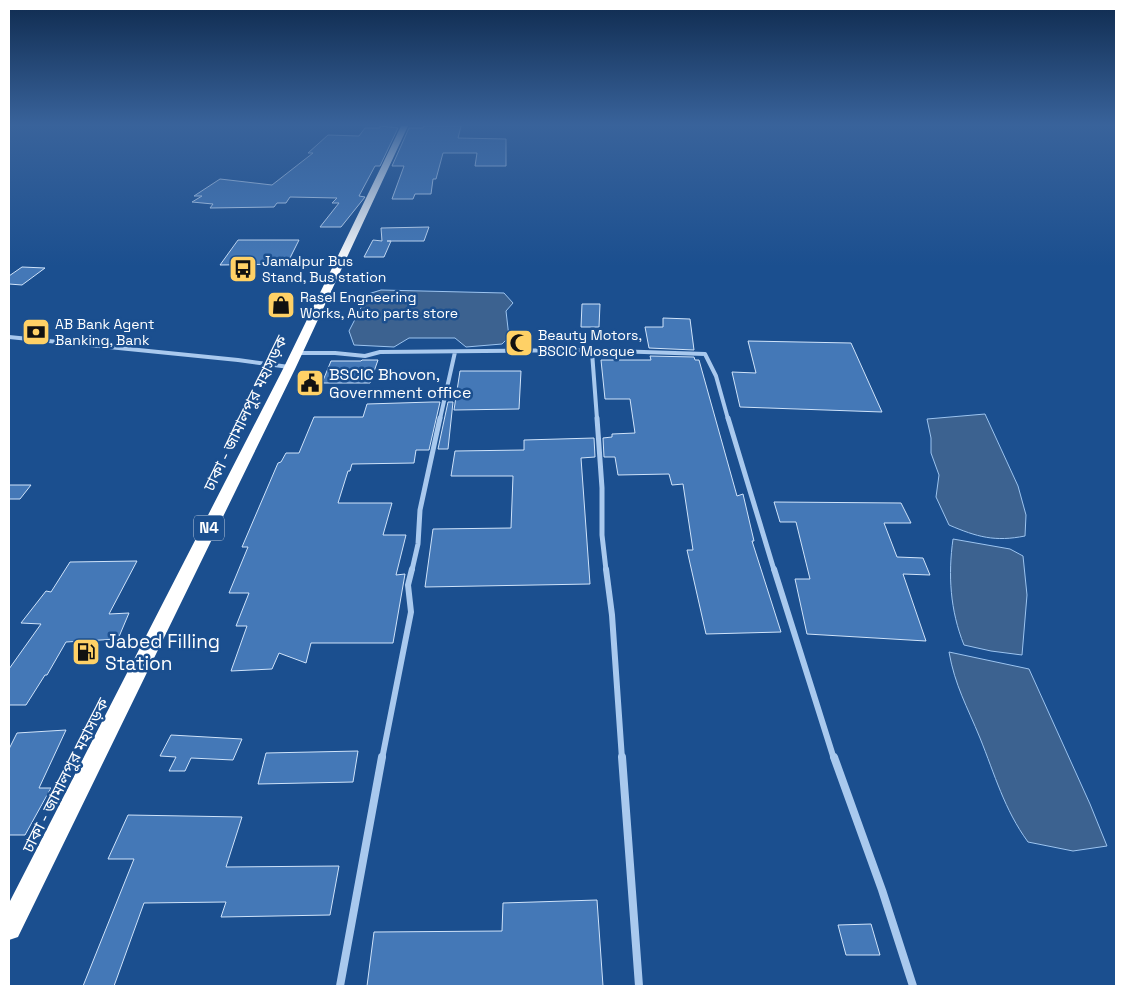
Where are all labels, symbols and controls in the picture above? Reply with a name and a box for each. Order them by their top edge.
place label: Jamalpur Bus Stand, Bus station [262,252,386,286]
bus stop icon: Jamalpur Bus Stand, Bus station [228,254,258,284]
place label: Rasel Engneering Works, Auto parts store [300,288,458,322]
shop icon: Rasel Engneering Works, Auto parts store [266,290,296,320]
place label: AB Bank Agent Banking, Bank [55,315,154,349]
bank icon: AB Bank Agent Banking, Bank [21,317,51,347]
place label: Beauty Motors, BSCIC Mosque [538,326,642,360]
mosque icon: Beauty Motors, BSCIC Mosque [504,328,534,358]
street label: ঢাকা - জামালপুর মহাসড়ক [198,331,293,495]
place label: BSCIC Bhovon, Government office [329,364,471,403]
public building icon: BSCIC Bhovon, Government office [295,368,325,398]
road number: N4 [194,516,224,540]
place label: Jabed Filling Station [105,629,220,676]
fuel station icon: Jabed Filling Station [71,637,101,667]
street label: ঢাকা - জামালপুর মহাসড়ক [17,694,114,857]

